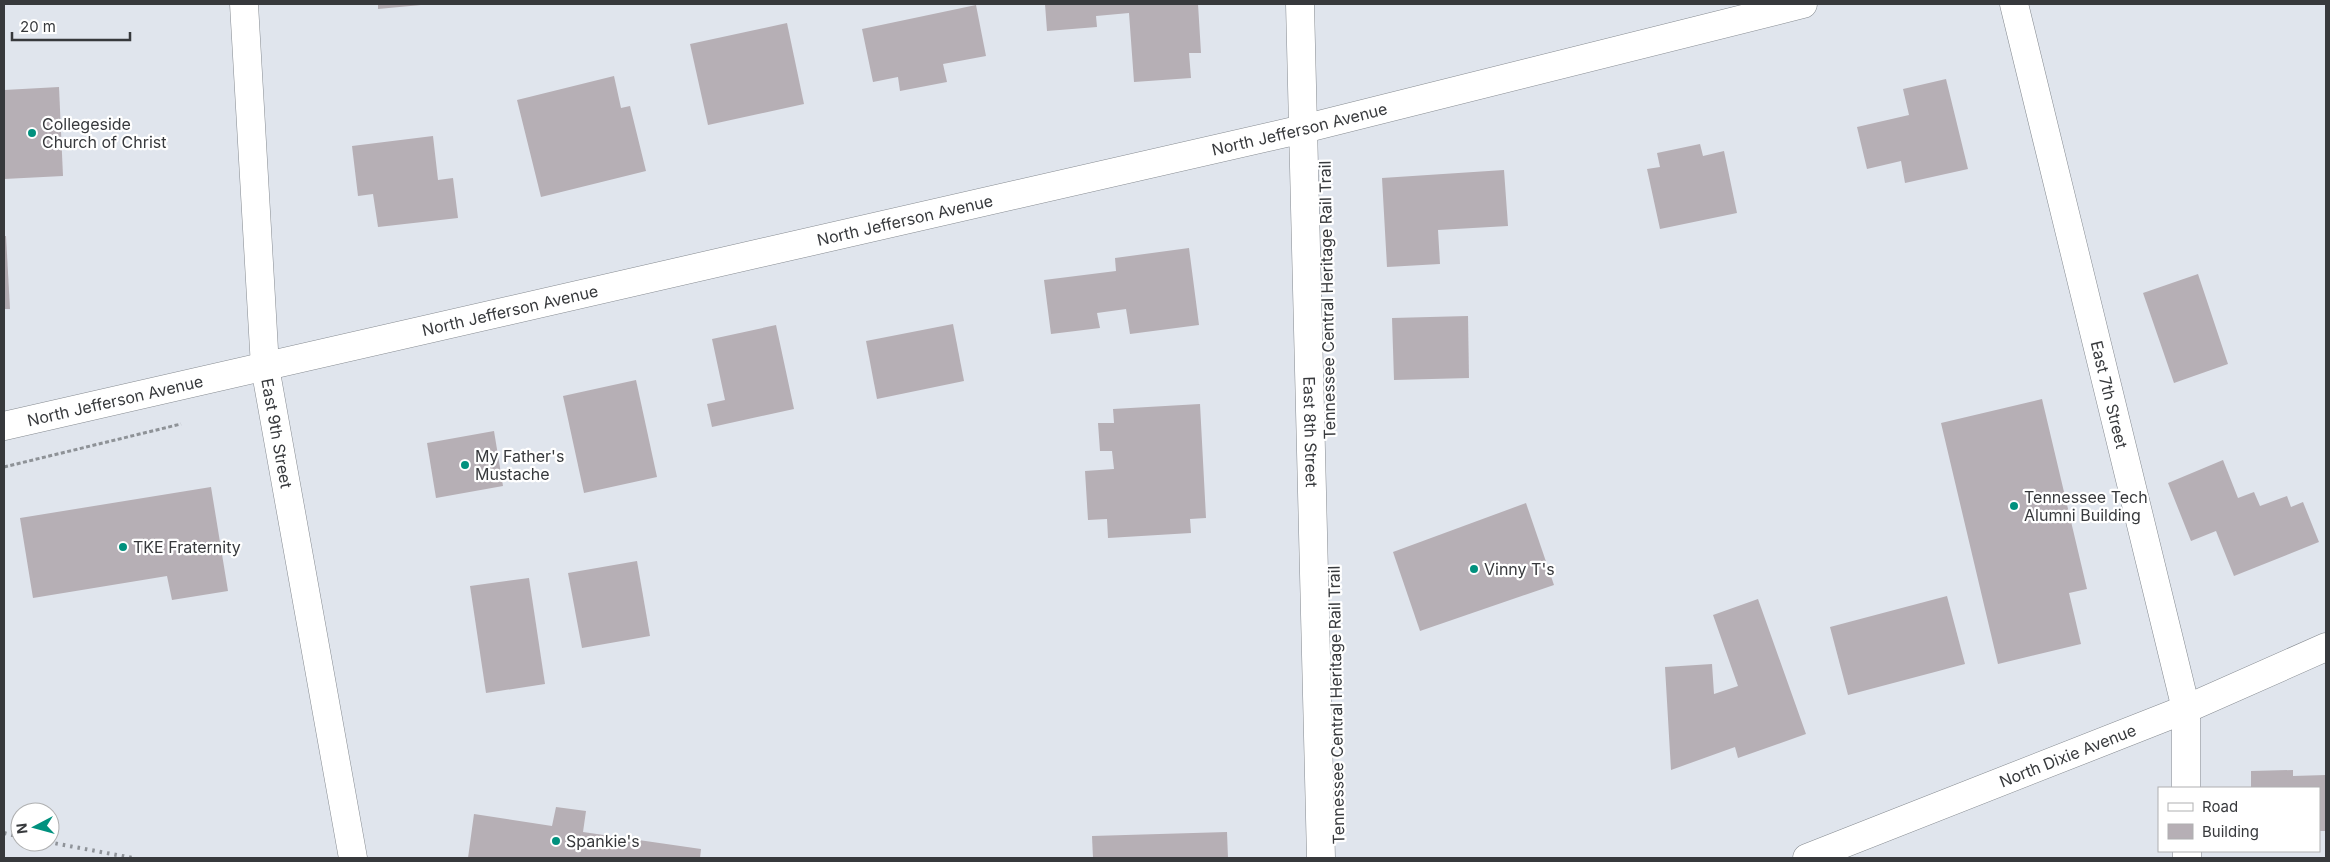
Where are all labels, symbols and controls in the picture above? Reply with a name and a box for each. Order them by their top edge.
scale bar [12,10,130,42]
text: 20 m [20,17,56,36]
street label: North Jefferson Avenue [1210,98,1389,160]
place label: Collegeside Church of Christ [42,114,166,152]
marker: Collegeside Church of Christ [26,127,38,139]
street label: Tennessee Central Heritage Rail Trail [1315,160,1339,440]
street label: North Jefferson Avenue [815,190,995,250]
street label: North Jefferson Avenue [420,281,600,340]
street label: East 7th Street [2087,339,2132,450]
street label: North Jefferson Avenue [25,371,205,430]
street label: East 8th Street [1299,376,1322,488]
street label: East 9th Street [257,377,297,490]
place label: My Father's Mustache [475,446,564,484]
marker: My Father's Mustache [459,459,471,471]
place label: Tennessee Tech Alumni Building [2024,487,2148,525]
marker: Tennessee Tech Alumni Building [2008,500,2020,512]
place label: TKE Fraternity [133,537,241,557]
marker: TKE Fraternity [117,541,129,553]
place label: Vinny T's [1484,559,1555,579]
marker: Vinny T's [1468,563,1480,575]
street label: Tennessee Central Heritage Rail Trail [1324,565,1348,845]
street label: North Dixie Avenue [1996,720,2139,791]
legend [2158,787,2320,852]
text: Road [2202,797,2238,816]
north arrow [10,802,60,852]
text: N [13,822,31,835]
text: Building [2202,822,2259,841]
place label: Spankie's [566,831,640,851]
marker: Spankie's [550,835,562,847]

